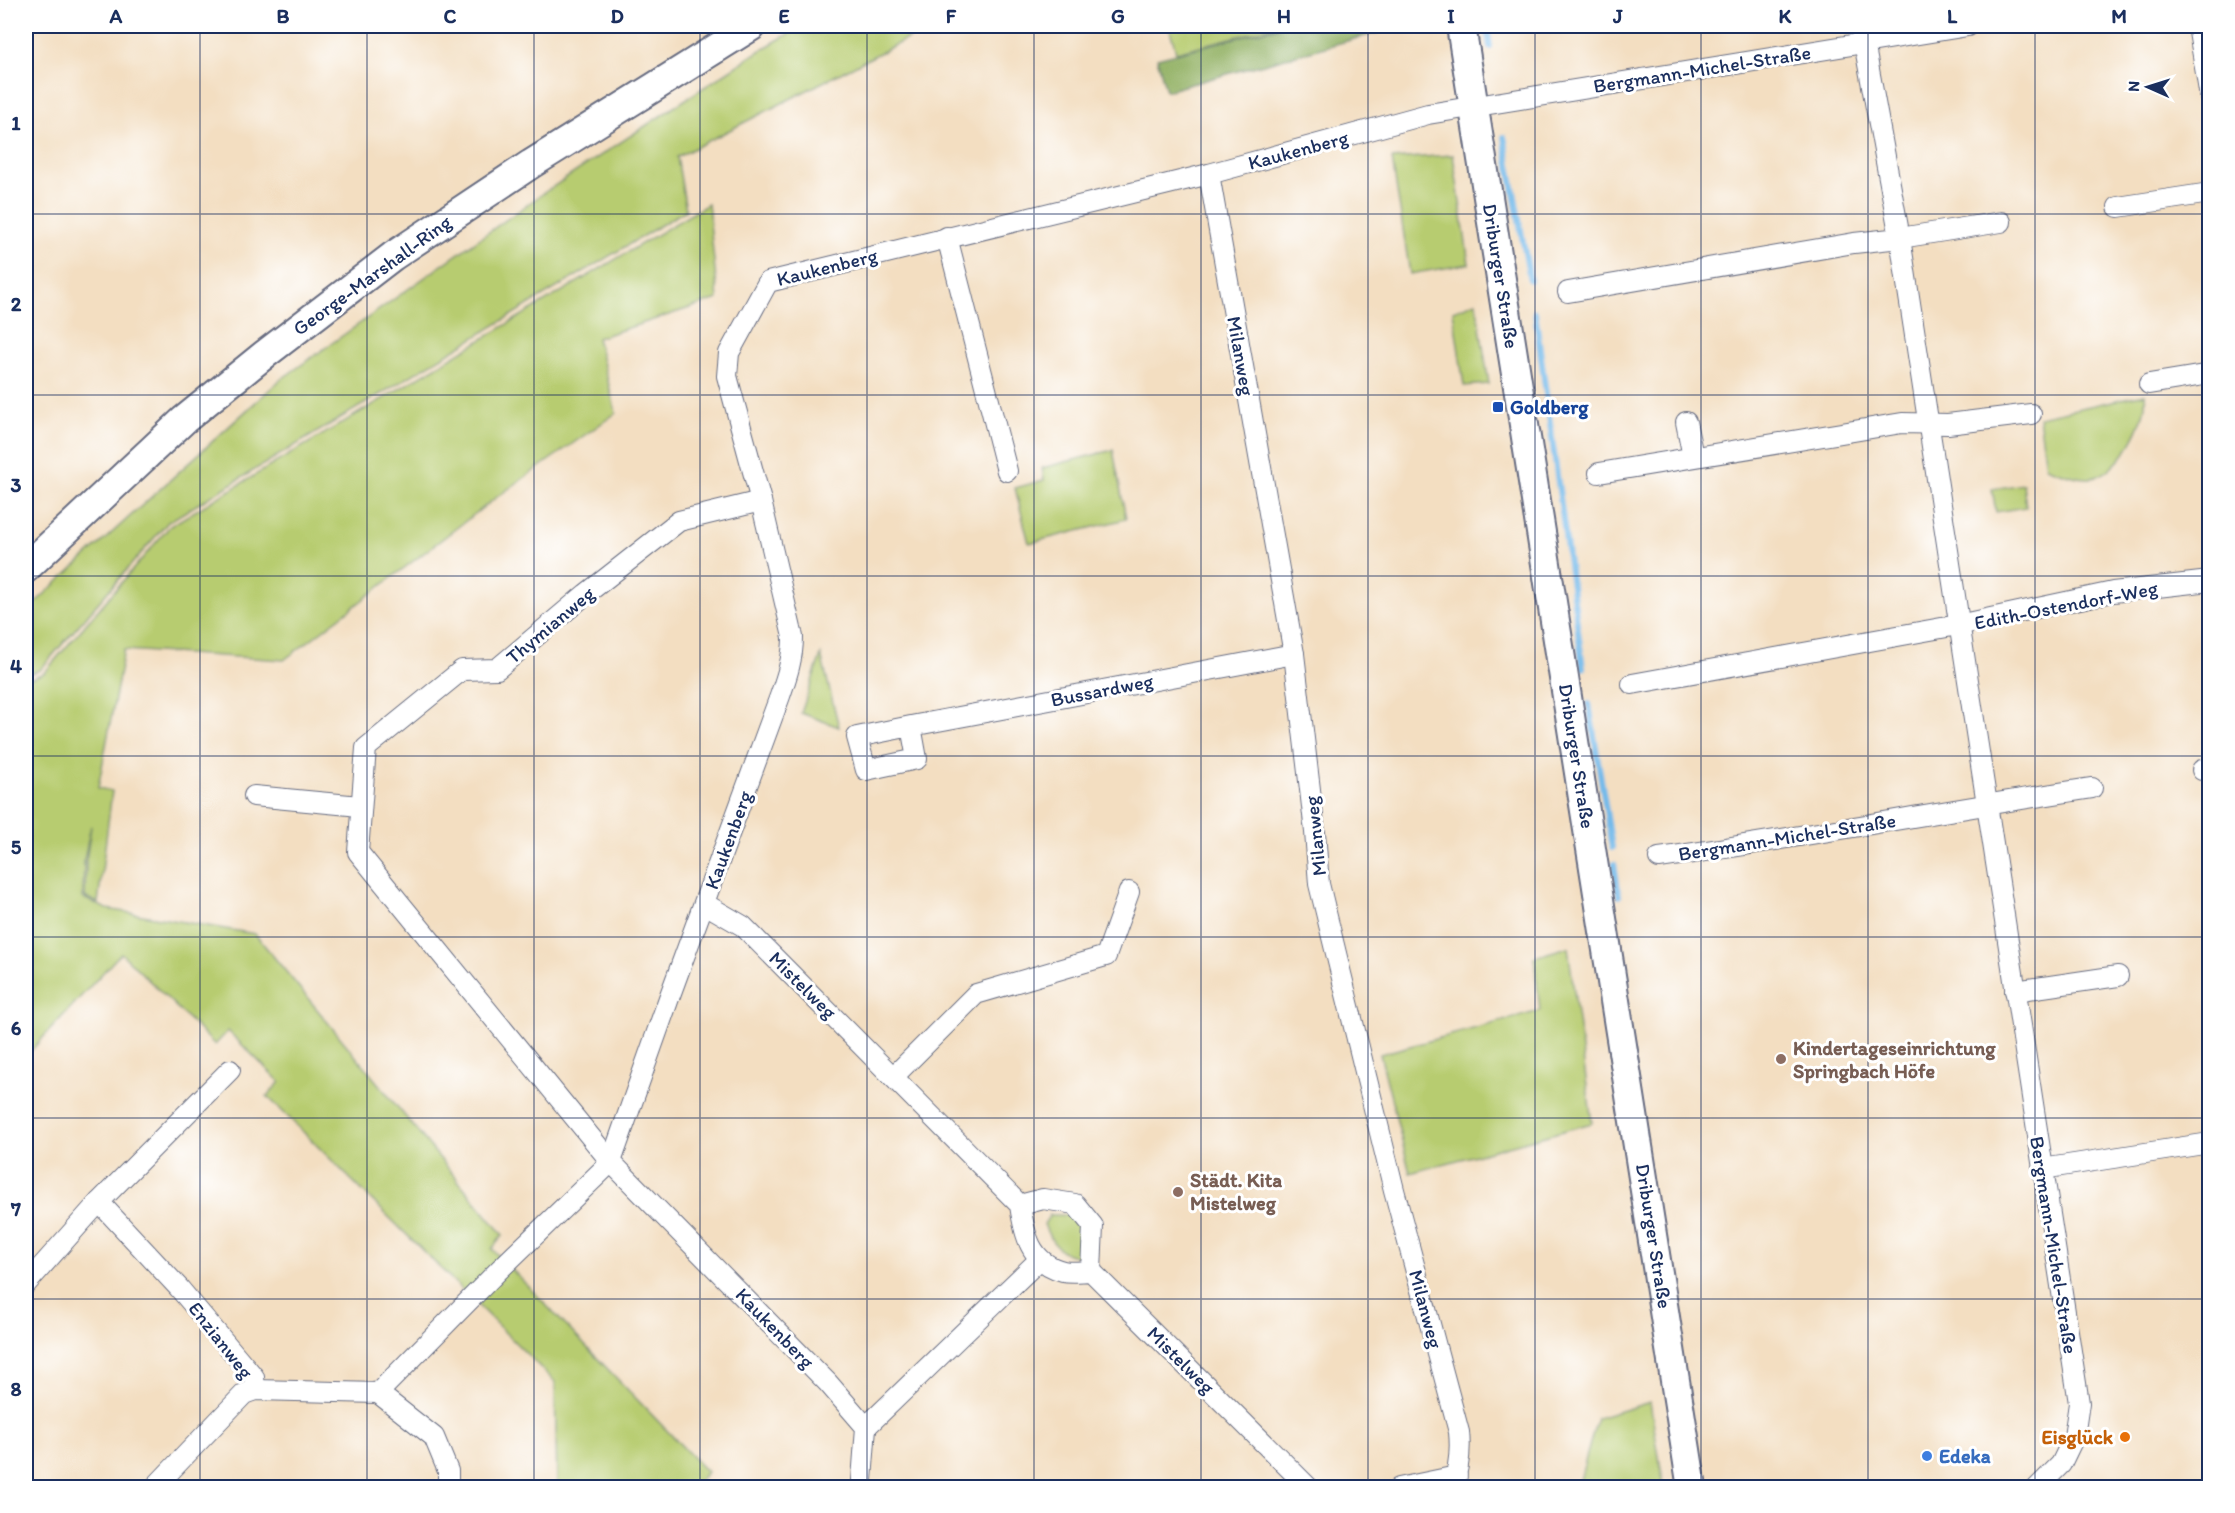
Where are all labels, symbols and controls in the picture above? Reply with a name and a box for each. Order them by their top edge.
text: A [109,4,123,28]
text: B [277,4,290,28]
text: C [444,4,457,28]
text: D [610,4,624,28]
text: E [778,4,790,28]
text: F [946,4,957,28]
text: G [1111,4,1125,28]
text: H [1277,4,1291,28]
text: I [1447,4,1455,28]
text: J [1612,4,1623,28]
text: K [1779,4,1793,28]
text: L [1947,4,1958,28]
text: M [2111,4,2127,28]
street label: Bergmann-Michel-Straße [1592,40,1812,98]
north arrow [2118,57,2178,117]
text: N [2124,80,2143,92]
text: 1 [11,111,21,135]
street label: Kaukenberg [1245,125,1352,175]
street label: Driburger Straße [1478,202,1524,350]
street label: George-Marshall-Ring [288,209,456,340]
street label: Kaukenberg [774,243,881,291]
text: 2 [11,292,22,316]
street label: Milanweg [1222,314,1260,398]
place label: Goldberg [1510,395,1589,420]
marker: Goldberg [1491,400,1505,414]
text: 3 [11,473,22,497]
street label: Edith-Ostendorf-Weg [1972,575,2160,635]
street label: Thymianweg [501,581,600,669]
text: 4 [10,654,22,678]
street label: Bussardweg [1049,668,1156,712]
street label: Driburger Straße [1554,682,1600,830]
street label: Kaukenberg [699,787,757,892]
street label: Milanweg [1299,794,1331,877]
street label: Bergmann-Michel-Straße [1677,808,1897,866]
text: 5 [11,835,22,859]
street label: Mistelweg [764,946,842,1024]
text: 6 [11,1016,22,1040]
place label: Kindertageseinrichtung Springbach Höfe [1793,1036,1996,1084]
marker: Kindertageseinrichtung Springbach Höfe [1774,1052,1788,1066]
street label: Bergmann-Michel-Straße [2025,1135,2083,1355]
street label: Driburger Straße [1631,1162,1677,1310]
place label: Städt. Kita Mistelweg [1190,1168,1282,1216]
marker: Städt. Kita Mistelweg [1171,1185,1185,1199]
text: 7 [10,1197,21,1221]
street label: Milanweg [1404,1267,1448,1352]
street label: Kaukenberg [731,1283,820,1374]
street label: Enzianweg [184,1297,259,1384]
street label: Mistelweg [1142,1321,1220,1399]
text: 8 [11,1377,22,1401]
place label: Eisglück [2041,1425,2114,1450]
marker: Eisglück [2118,1430,2132,1444]
place label: Edeka [1939,1444,1991,1468]
marker: Edeka [1920,1449,1934,1463]

